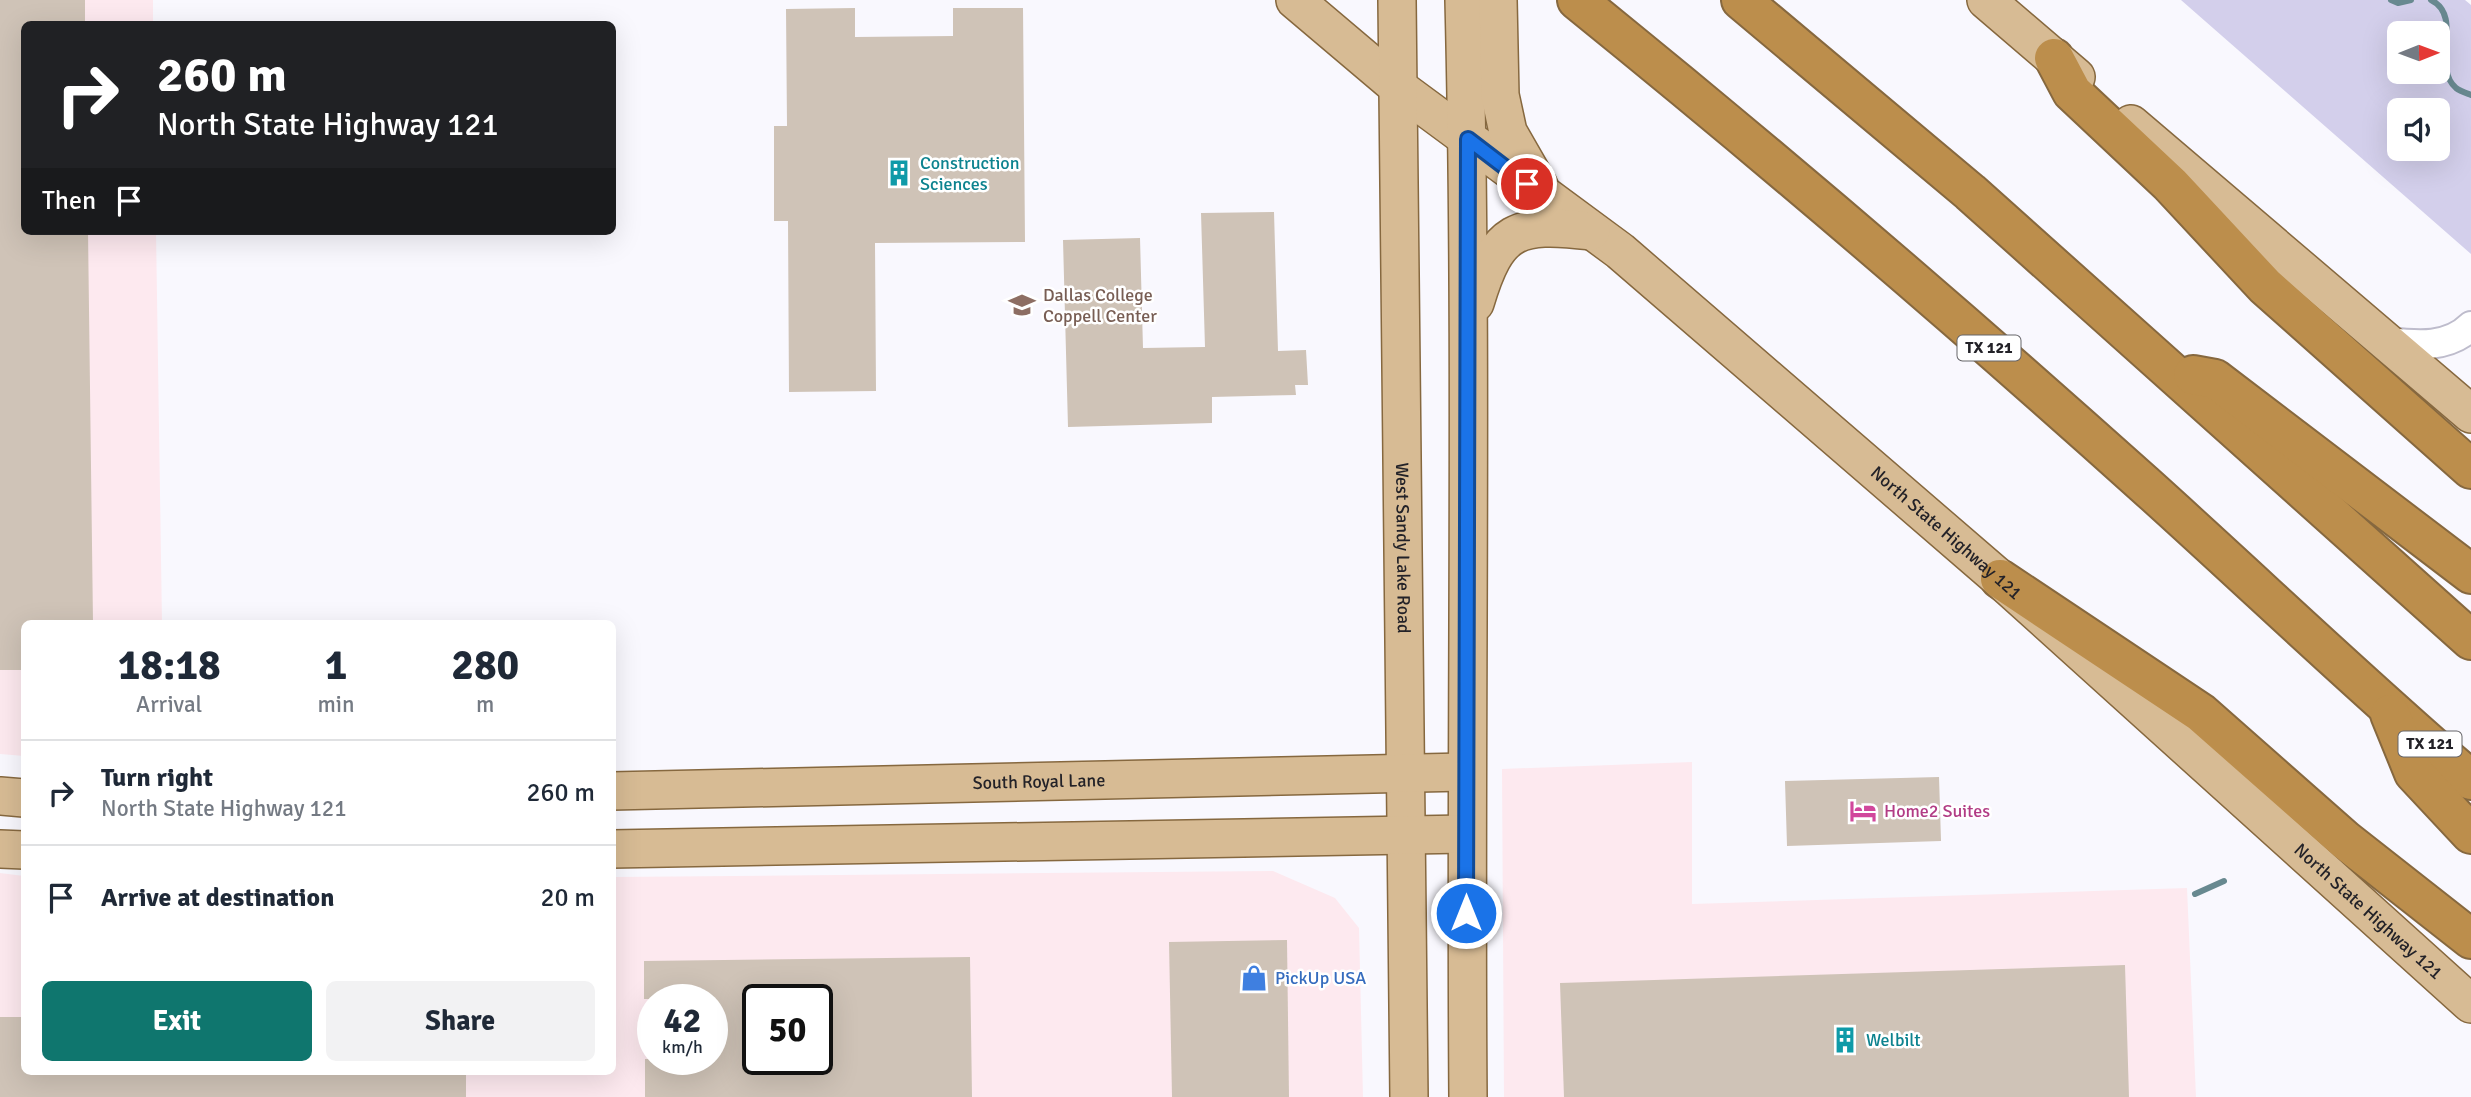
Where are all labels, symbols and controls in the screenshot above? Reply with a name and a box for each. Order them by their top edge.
north arrow [2387,21,2450,84]
map controls [2387,21,2450,161]
text: 260 m [157,45,287,105]
icon: right [42,49,133,140]
button: sound [2387,98,2450,161]
text: North State Highway 121 [157,105,499,144]
place label: Construction Sciences [920,152,1020,195]
pin [1497,154,1557,214]
building icon: Construction Sciences [884,158,914,188]
icon: arrive [1508,165,1546,203]
icon: arrive [110,182,148,220]
text: Then [42,185,96,217]
place label: Dallas College Coppell Center [1043,284,1157,327]
school or university icon: Dallas College Coppell Center [1007,290,1037,320]
road number: TX 121 [1958,336,2021,360]
street label: West Sandy Lake Road [1391,462,1415,634]
street label: North State Highway 121 [1866,462,2026,604]
text: 18:18 [118,640,221,691]
text: 1 [325,640,347,691]
text: 280 [451,640,519,691]
text: Arrival [136,690,202,719]
text: min [317,690,355,719]
text: m [476,690,494,719]
road number: TX 121 [2398,732,2462,757]
text: Turn right [101,762,213,794]
street label: South Royal Lane [972,769,1106,794]
icon: right [42,774,80,812]
text: 260 m [526,777,595,809]
text: North State Highway 121 [101,794,347,823]
hotel icon: Home2 Suites [1848,796,1878,826]
place label: Home2 Suites [1884,800,1990,822]
street label: North State Highway 121 [2290,839,2447,984]
position arrow [1429,876,1503,950]
icon: arrive [42,879,80,917]
text: Arrive at destination [101,882,334,914]
text: 20 m [540,882,595,914]
shop icon: PickUp USA [1239,963,1269,993]
place label: PickUp USA [1275,967,1366,989]
button: Exit [42,981,312,1061]
button: Share [326,981,595,1061]
speed limit sign: 50 [742,984,833,1075]
text: 42 [664,999,701,1042]
building icon: Welbilt [1830,1025,1860,1055]
place label: Welbilt [1866,1029,1921,1051]
text: km/h [662,1036,703,1058]

